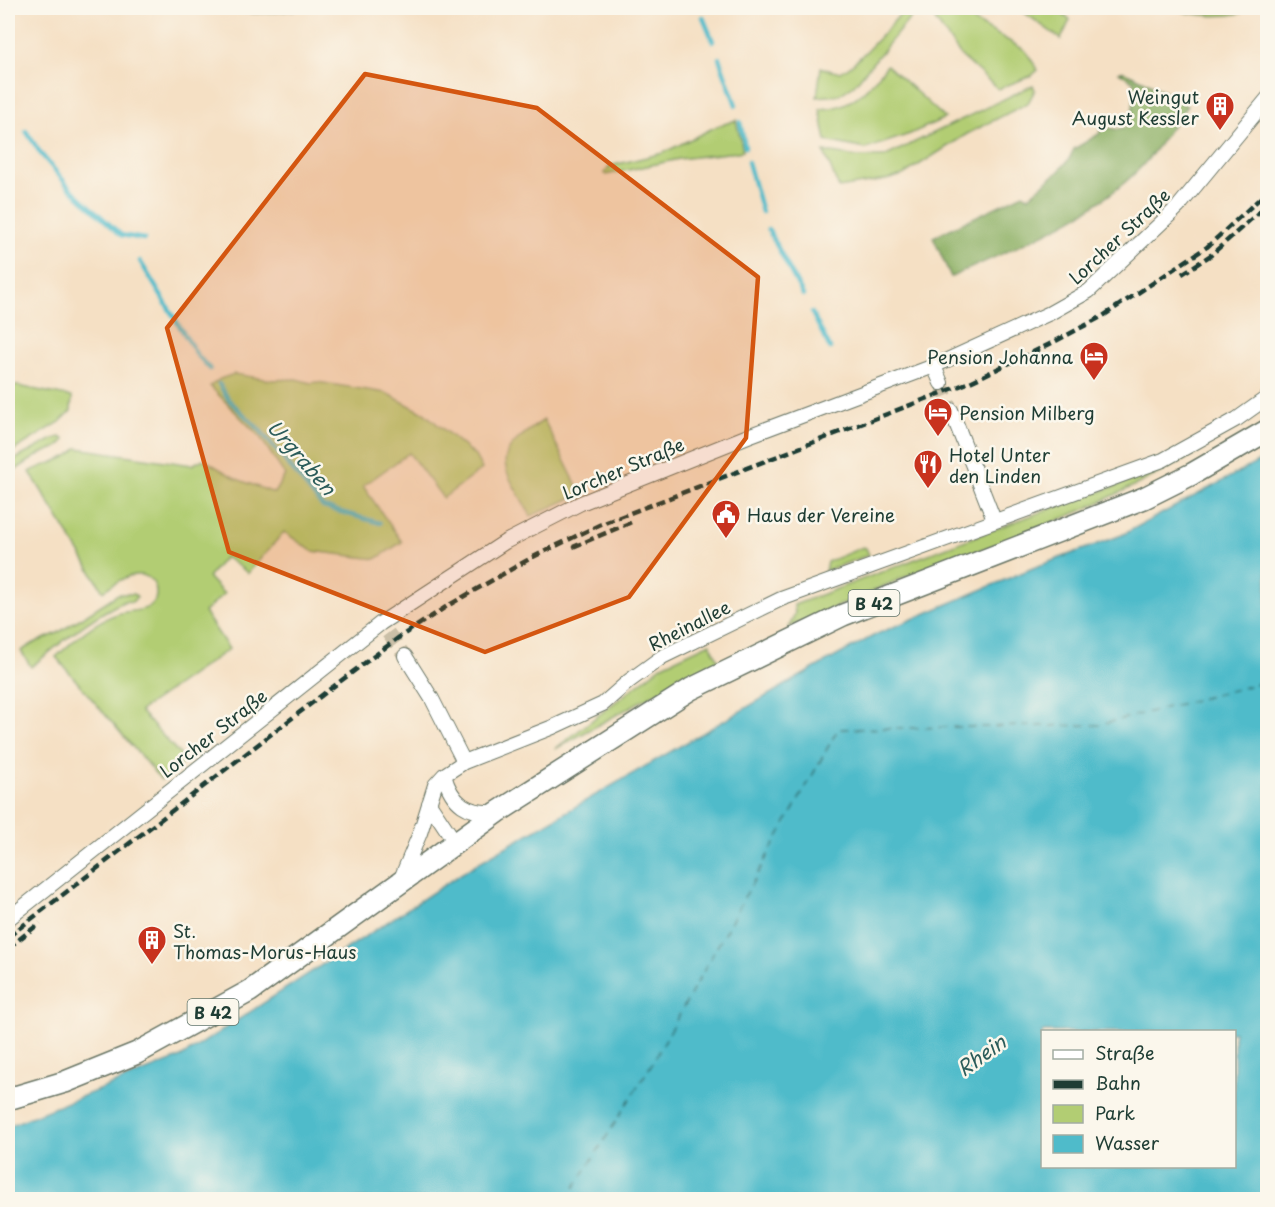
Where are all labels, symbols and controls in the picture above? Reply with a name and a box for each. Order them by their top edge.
place label: Weingut August Kessler [1072,83,1200,131]
building icon: Weingut August Kessler [1204,90,1236,132]
street label: Lorcher Straße [1062,182,1176,290]
hotel icon: Pension Johanna [1078,340,1110,382]
place label: Pension Johanna [927,343,1074,370]
hotel icon: Pension Milberg [922,396,954,438]
place label: Pension Milberg [959,399,1095,426]
water label: Urgraben [261,413,344,503]
street label: Lorcher Straße [558,430,688,506]
place label: Hotel Unter den Linden [949,441,1051,489]
restaurant icon: Hotel Unter den Linden [912,448,944,490]
public building icon: Haus der Vereine [710,498,742,540]
place label: Haus der Vereine [747,501,895,528]
road number: B 42 [848,590,900,616]
street label: Rheinallee [643,593,735,657]
street label: Lorcher Straße [153,682,273,784]
place label: St. Thomas-Morus-Haus [173,917,357,965]
building icon: St. Thomas-Morus-Haus [136,924,168,966]
road number: B 42 [188,999,238,1025]
water label: Rhein [950,1026,1013,1083]
legend [1041,1030,1236,1168]
text: Straße [1095,1039,1155,1066]
text: Bahn [1095,1069,1141,1096]
text: Park [1095,1099,1135,1126]
text: Wasser [1095,1129,1160,1156]

